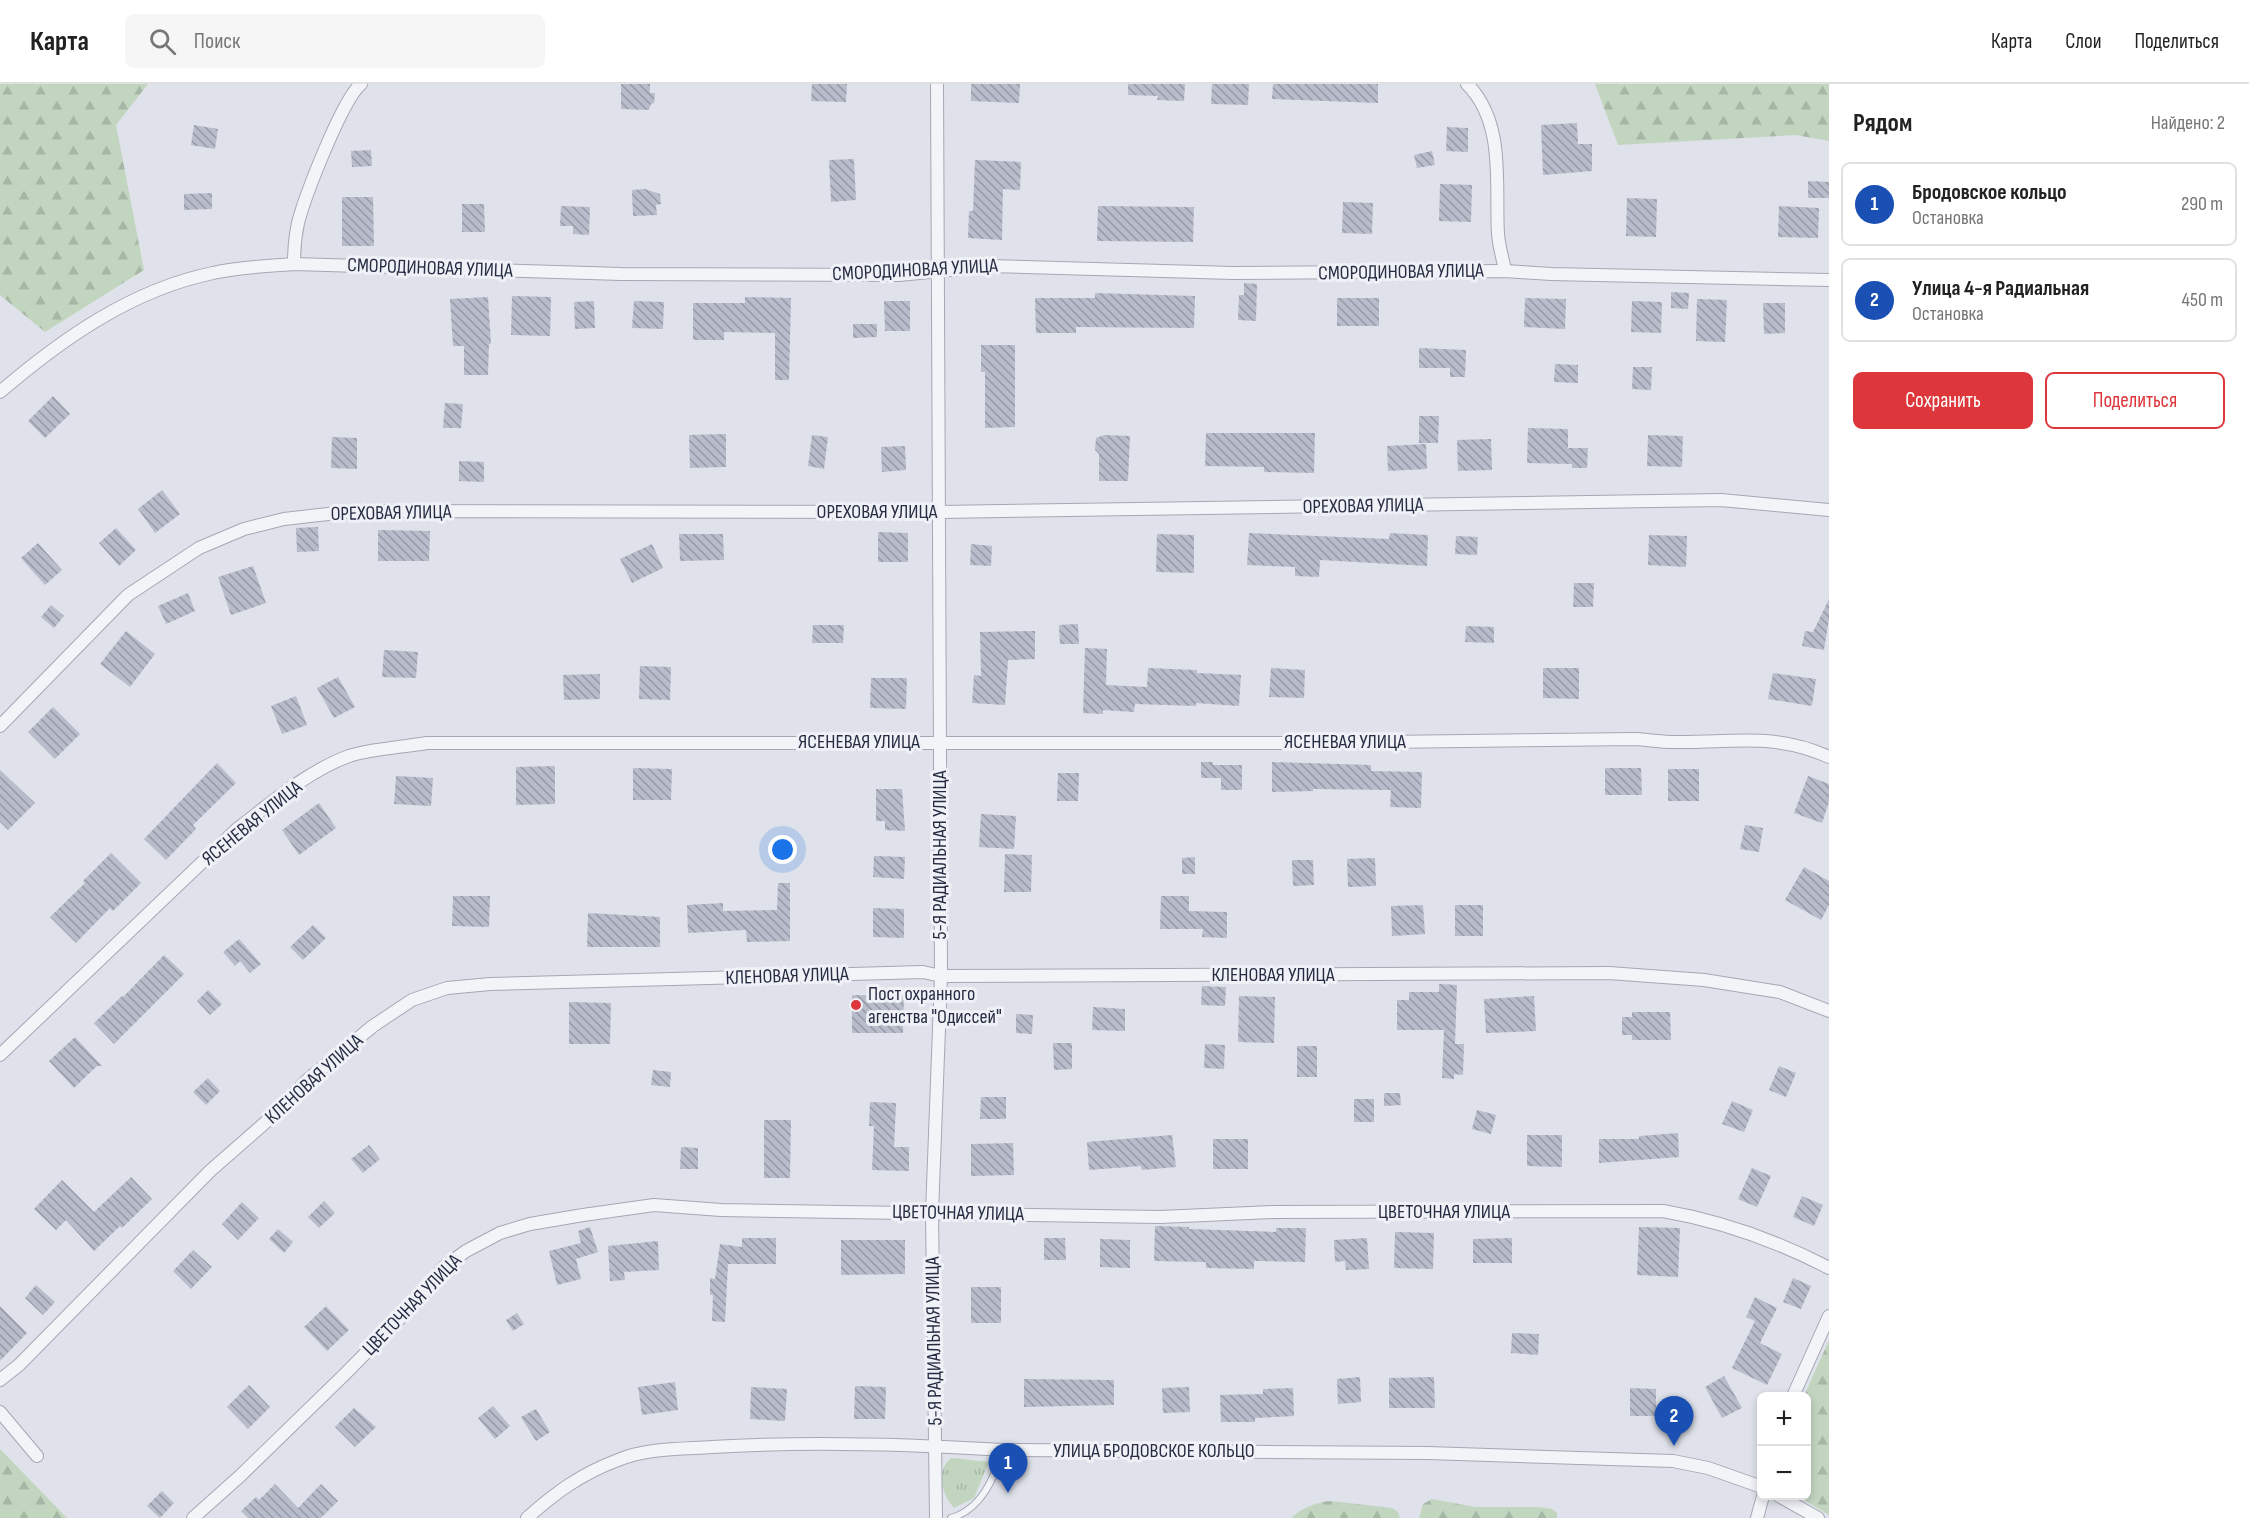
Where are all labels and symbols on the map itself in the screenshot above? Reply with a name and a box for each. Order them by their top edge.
street label: СМОРОДИНОВАЯ УЛИЦА [347,253,514,283]
street label: СМОРОДИНОВАЯ УЛИЦА [832,254,999,286]
street label: СМОРОДИНОВАЯ УЛИЦА [1318,259,1484,285]
street label: ОРЕХОВАЯ УЛИЦА [1302,493,1424,519]
street label: ОРЕХОВАЯ УЛИЦА [330,500,452,526]
street label: ОРЕХОВАЯ УЛИЦА [817,500,938,524]
street label: ЯСЕНЕВАЯ УЛИЦА [798,730,920,754]
street label: ЯСЕНЕВАЯ УЛИЦА [1284,730,1406,754]
street label: 5-Я РАДИАЛЬНАЯ УЛИЦА [928,770,952,940]
street label: ЯСЕНЕВАЯ УЛИЦА [197,775,307,871]
your location [768,835,797,864]
street label: КЛЕНОВАЯ УЛИЦА [725,962,849,990]
street label: КЛЕНОВАЯ УЛИЦА [1211,963,1335,987]
place label: Пост охранного агенства "Одисcей" [868,982,1002,1029]
marker: Пост охранного агенства "Одисcей" [849,998,863,1012]
street label: КЛЕНОВАЯ УЛИЦА [260,1029,368,1129]
street label: ЦВЕТОЧНАЯ УЛИЦА [892,1200,1025,1226]
street label: ЦВЕТОЧНАЯ УЛИЦА [1378,1200,1510,1224]
street label: ЦВЕТОЧНАЯ УЛИЦА [358,1249,467,1361]
street label: 5-Я РАДИАЛЬНАЯ УЛИЦА [921,1256,947,1426]
pin: 2 [1654,1396,1694,1446]
street label: УЛИЦА БРОДОВСКОЕ КОЛЬЦО [1053,1439,1255,1463]
pin: 1 [988,1444,1028,1493]

